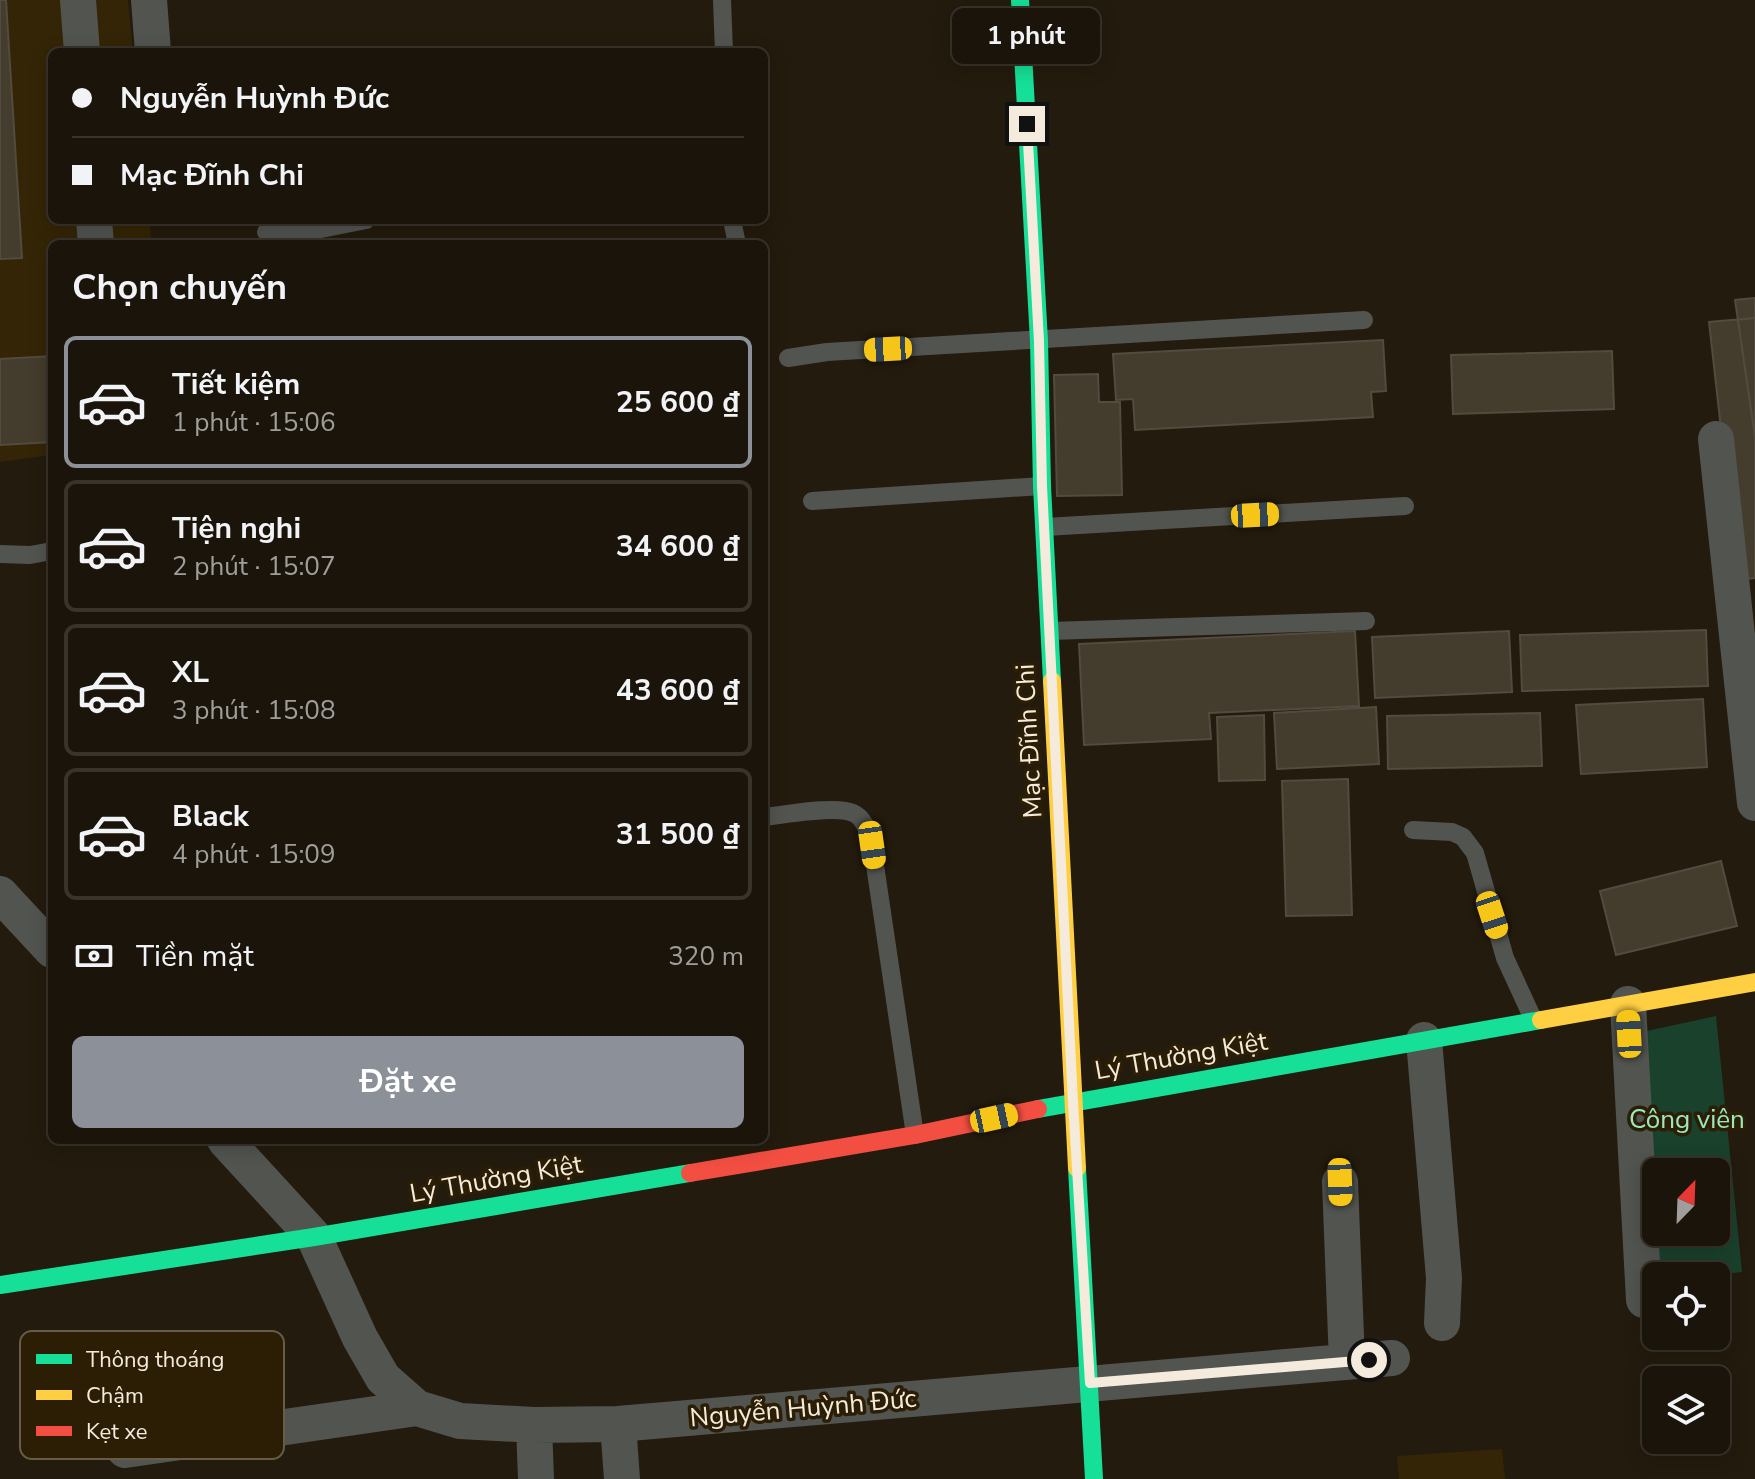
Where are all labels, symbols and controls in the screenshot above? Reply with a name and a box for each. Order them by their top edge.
callout: 1 phút [953,8,1101,64]
text: 1 phút [987,18,1065,53]
text: Nguyễn Huỳnh Đức [120,78,389,119]
route end [1009,106,1045,142]
text: Mạc Đĩnh Chi [120,155,304,196]
text: Chọn chuyến [72,263,287,312]
car [863,336,913,362]
text: Tiết kiệm [172,364,300,405]
icon: car [76,366,148,438]
text: 25 600 ₫ [616,382,740,423]
text: 1 phút · 15:06 [172,405,336,440]
car [1230,502,1280,528]
text: Tiện nghi [172,508,301,549]
icon: car [76,510,148,582]
text: 34 600 ₫ [616,526,740,567]
text: 2 phút · 15:07 [172,549,336,584]
text: XL [172,652,209,693]
icon: car [76,654,148,726]
street label: Mạc Đĩnh Chi [1007,663,1051,819]
text: 43 600 ₫ [616,670,740,711]
text: 3 phút · 15:08 [172,693,336,728]
text: Black [172,796,249,837]
icon: car [76,798,148,870]
text: 31 500 ₫ [616,814,740,855]
car [857,820,887,870]
text: 4 phút · 15:09 [172,837,336,872]
car [1473,888,1511,942]
icon: cash [72,934,116,978]
text: Tiền mặt [136,936,254,977]
text: 320 m [668,939,744,974]
car [1616,1009,1642,1059]
street label: Lý Thường Kiệt [1092,1023,1271,1088]
button: Đặt xe [72,1036,744,1128]
car [968,1101,1020,1135]
park label: Công viên [1629,1102,1745,1137]
street label: Lý Thường Kiệt [407,1146,586,1211]
car [1327,1158,1353,1206]
north arrow [1642,1158,1730,1246]
map controls [1642,1158,1730,1454]
button: locate [1642,1262,1730,1350]
legend [20,1331,284,1459]
route start [1351,1342,1387,1378]
text: Thông thoáng [86,1345,225,1375]
button: layers [1642,1366,1730,1454]
text: Chậm [86,1381,144,1411]
street label: Nguyễn Huỳnh Đức [688,1381,918,1435]
text: Kẹt xe [86,1417,148,1447]

